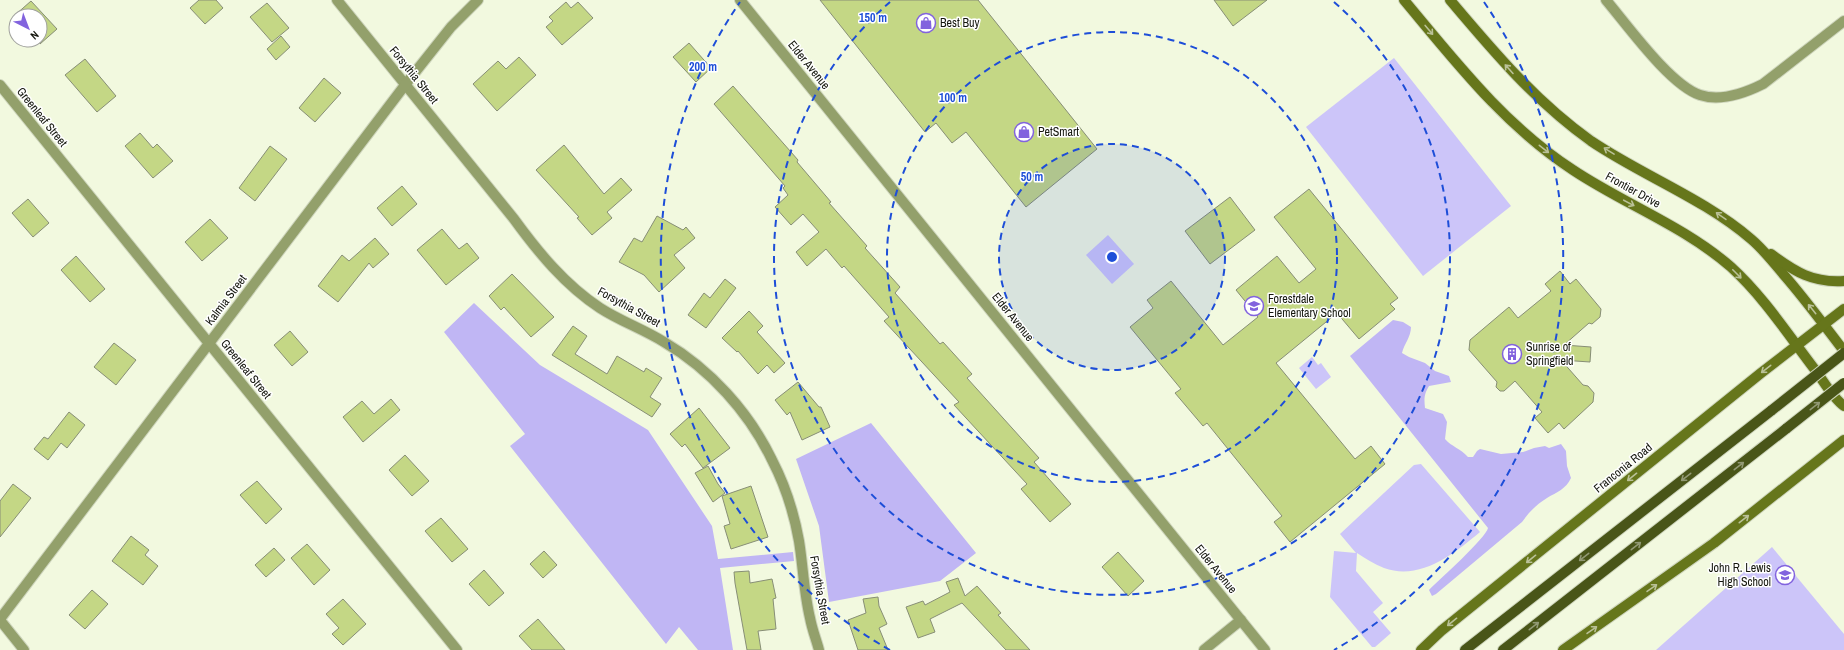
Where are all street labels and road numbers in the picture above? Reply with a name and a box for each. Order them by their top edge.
street label: Elder Avenue [784,37,834,93]
street label: Forsythia Street [386,43,442,107]
street label: Greenleaf Street [13,84,71,150]
street label: Frontier Drive [1603,168,1663,212]
street label: Kalmia Street [202,271,250,329]
street label: Forsythia Street [595,283,664,331]
street label: Elder Avenue [988,289,1038,345]
street label: Greenleaf Street [217,336,275,402]
street label: Franconia Road [1591,440,1655,496]
street label: Elder Avenue [1191,541,1241,597]
street label: Forsythia Street [806,554,834,626]

